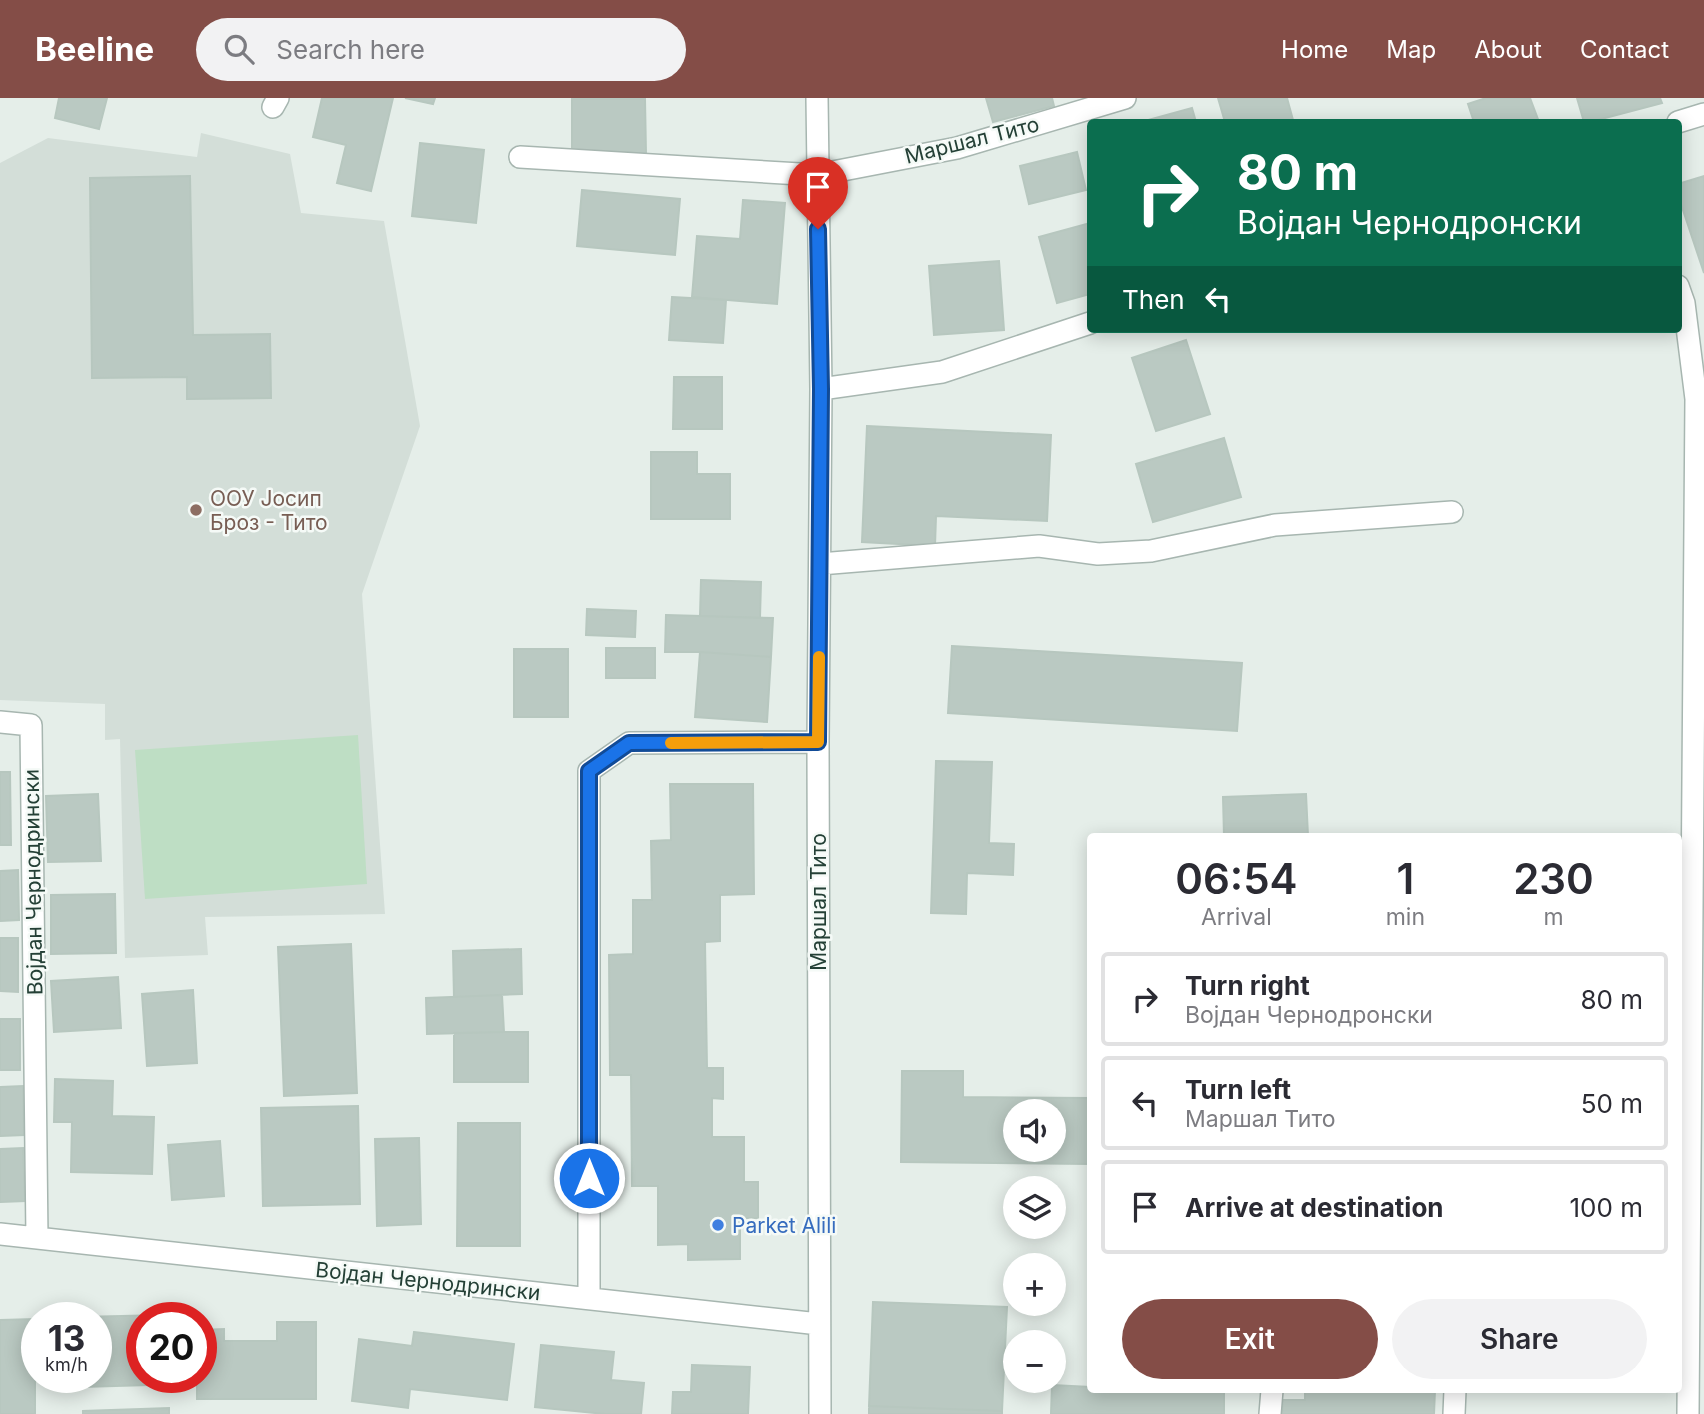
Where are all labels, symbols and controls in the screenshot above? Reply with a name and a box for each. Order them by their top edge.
search box [196,18,686,81]
text: Beeline [35,29,154,69]
icon: search [220,30,258,68]
text: Search here [276,34,425,65]
text: Home [1281,35,1348,64]
text: Map [1386,35,1436,64]
text: About [1474,35,1542,64]
text: Contact [1580,35,1669,64]
street label: Маршал Тито [902,111,1042,169]
text: 80 m [1237,143,1358,202]
icon: right [1122,147,1213,238]
pin [788,157,848,229]
icon: arrive [799,168,837,206]
text: Војдан Чернодронски [1237,203,1582,242]
icon: left [1199,280,1237,318]
text: Then [1122,284,1185,315]
place label: ООУ Јосип Броз - Тито [210,486,328,535]
marker: ООУ Јосип Броз - Тито [188,502,204,518]
street label: Војдан Чернодрински [19,769,47,995]
street label: Маршал Тито [806,833,831,971]
text: 06:54 [1175,853,1298,904]
text: 1 [1396,853,1414,904]
text: 230 [1513,853,1594,904]
text: Arrival [1201,903,1272,931]
text: min [1386,903,1425,931]
text: m [1543,903,1564,931]
text: Turn right [1185,970,1310,1001]
icon: right [1126,980,1164,1018]
text: 80 m [1580,984,1643,1015]
text: Војдан Чернодронски [1185,1001,1433,1029]
text: Turn left [1185,1074,1291,1105]
icon: left [1126,1084,1164,1122]
text: 50 m [1581,1088,1643,1119]
map controls [1003,1099,1066,1393]
button: sound [1003,1099,1066,1162]
text: Маршал Тито [1185,1105,1336,1133]
position arrow [552,1141,626,1215]
button: layers [1003,1176,1066,1239]
icon: arrive [1126,1188,1164,1226]
text: Arrive at destination [1185,1192,1444,1223]
text: 100 m [1570,1192,1643,1223]
place label: Parket Alili [732,1213,836,1238]
marker: Parket Alili [710,1217,726,1233]
button: + [1003,1253,1066,1316]
street label: Војдан Чернодрински [314,1257,542,1305]
button: Exit [1122,1299,1378,1379]
button: Share [1392,1299,1647,1379]
speed limit sign: 20 [126,1302,217,1393]
text: 13 [48,1317,85,1359]
button: − [1003,1330,1066,1393]
text: km/h [45,1354,88,1375]

